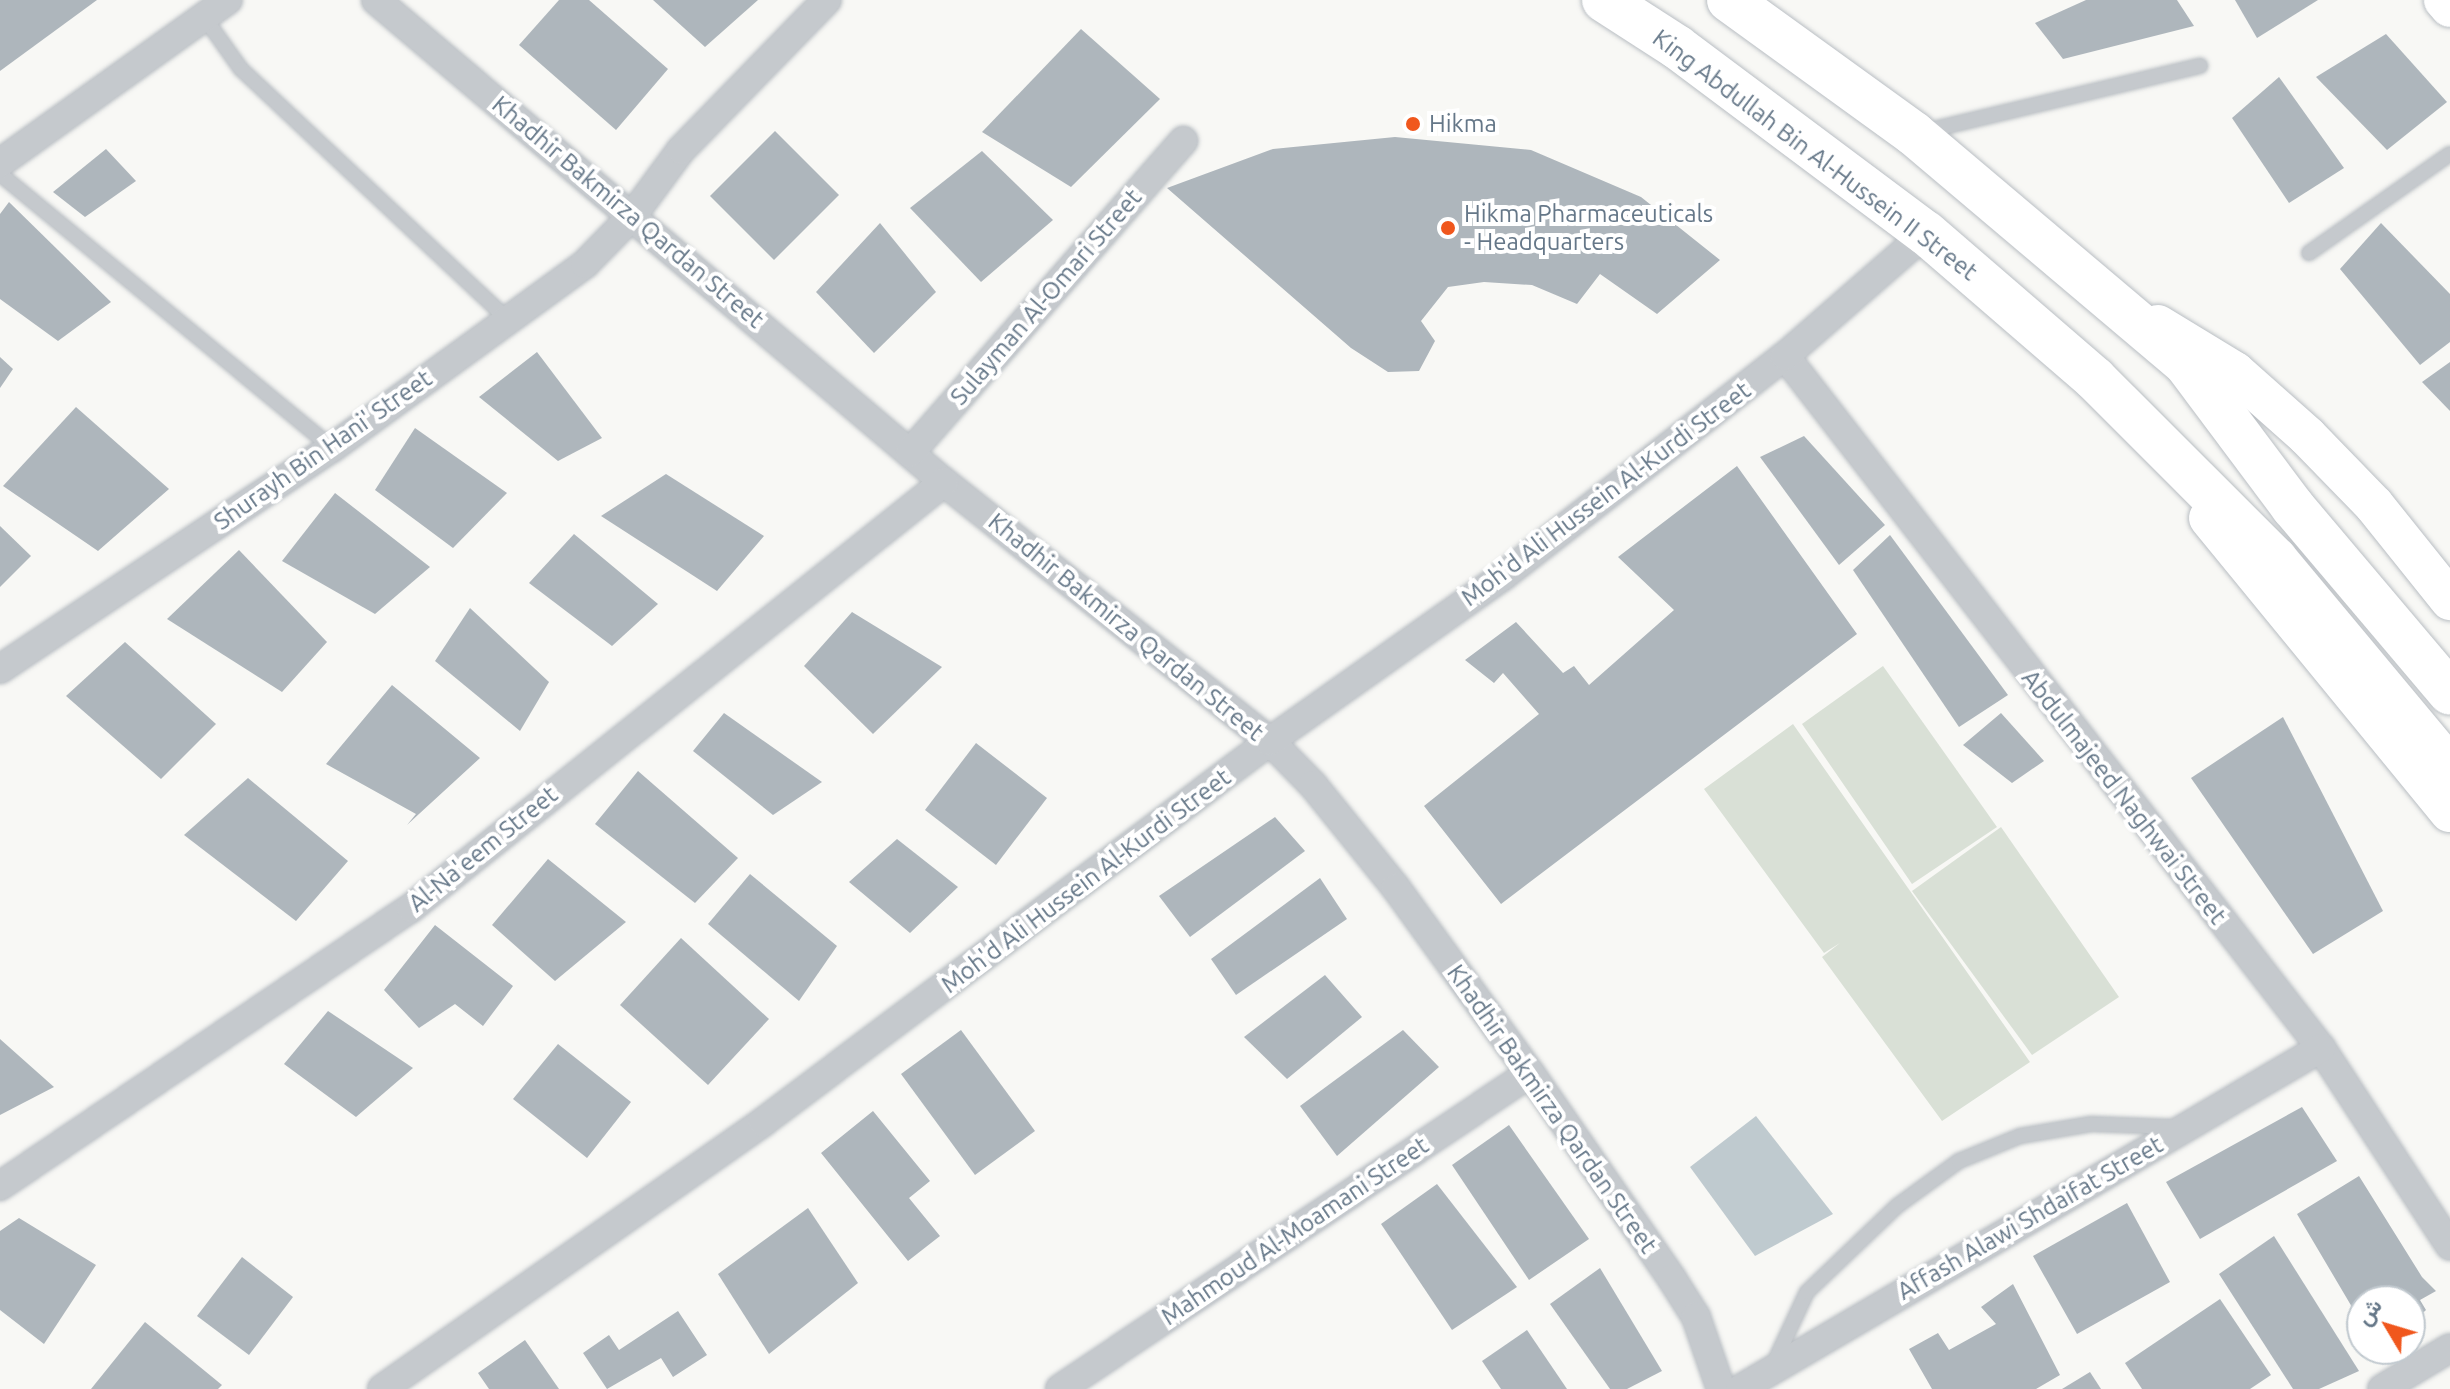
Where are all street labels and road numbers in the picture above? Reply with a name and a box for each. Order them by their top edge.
street label: King Abdullah Bin Al-Hussein II Street [1647,23,1983,287]
street label: Khadhir Bakmirza Qardan Street [486,90,770,334]
street label: Sulayman Al-Omari Street [944,183,1148,411]
street label: Shurayh Bin Hani' Street [209,364,437,536]
street label: Moh'd Ali Hussein Al-Kurdi Street [1456,376,1756,612]
street label: Khadhir Bakmirza Qardan Street [983,507,1269,747]
street label: Abdulmajeed Naghwai Street [2016,664,2232,930]
street label: Moh'd Ali Hussein Al-Kurdi Street [936,763,1236,999]
street label: Al-Na'eem Street [403,780,563,918]
street label: Khadhir Bakmirza Qardan Street [1441,959,1663,1259]
street label: Affash Alawi Shdaifat Street [1892,1130,2168,1306]
street label: Mahmoud Al-Moamani Street [1156,1131,1434,1331]

